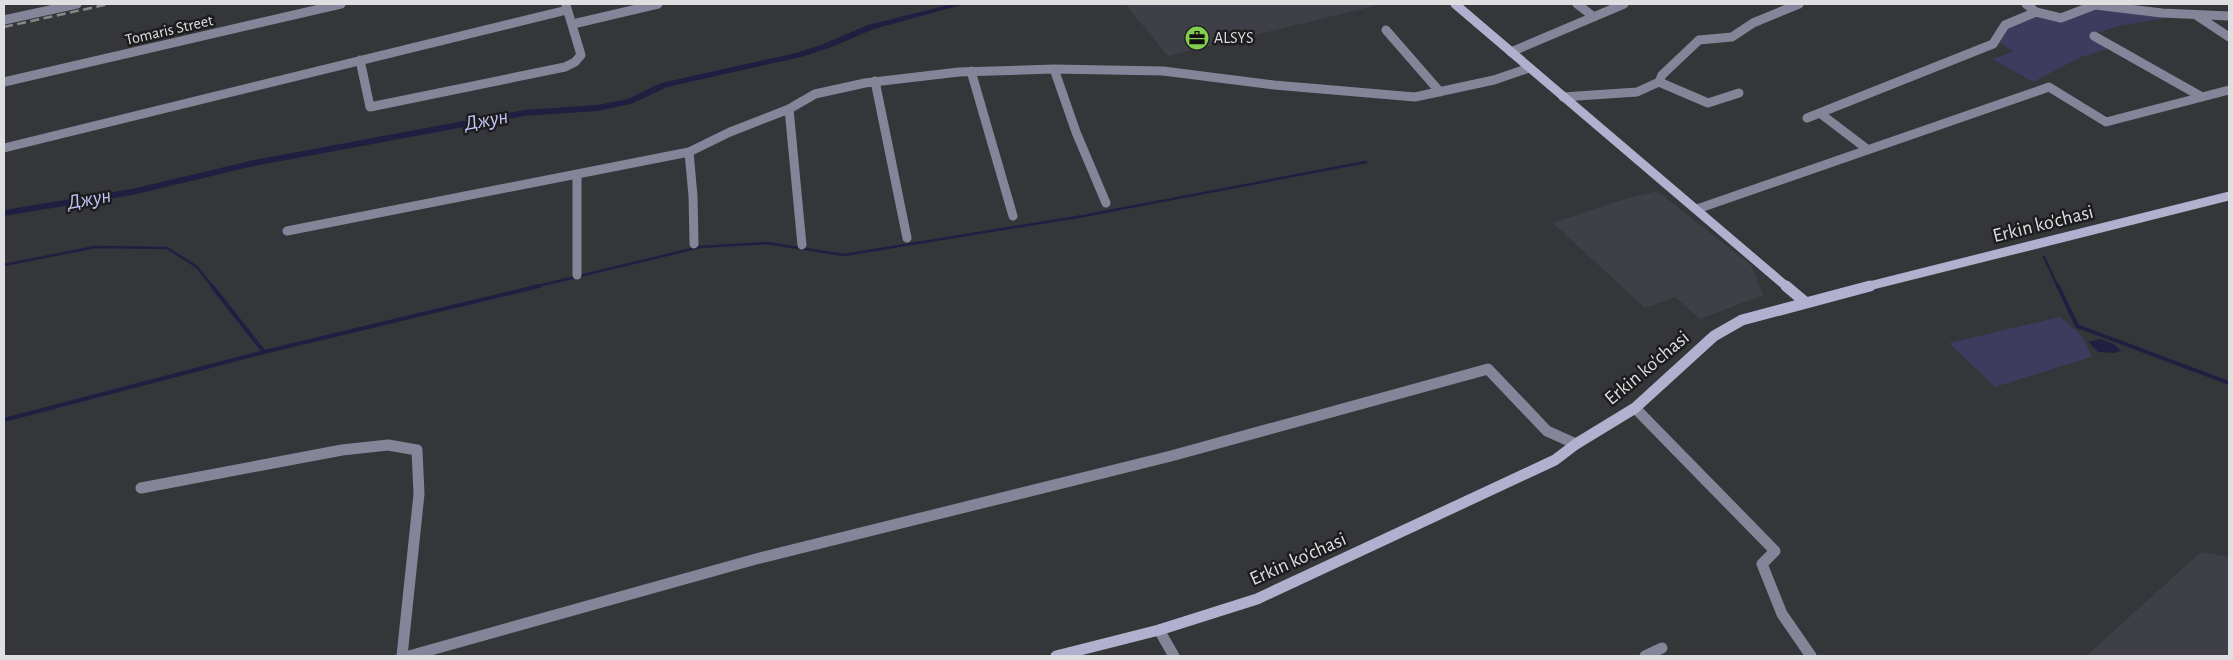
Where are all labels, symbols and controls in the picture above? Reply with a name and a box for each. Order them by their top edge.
street label: Tomaris Street [123,12,215,48]
office icon: ALSYS [1184,25,1210,51]
place label: ALSYS [1214,30,1253,46]
water label: Джун [461,106,510,134]
water label: Джун [64,185,113,213]
street label: Erkin ko'chasi [1991,202,2095,246]
street label: Erkin ko'chasi [1601,327,1693,409]
street label: Erkin ko'chasi [1247,529,1349,589]

